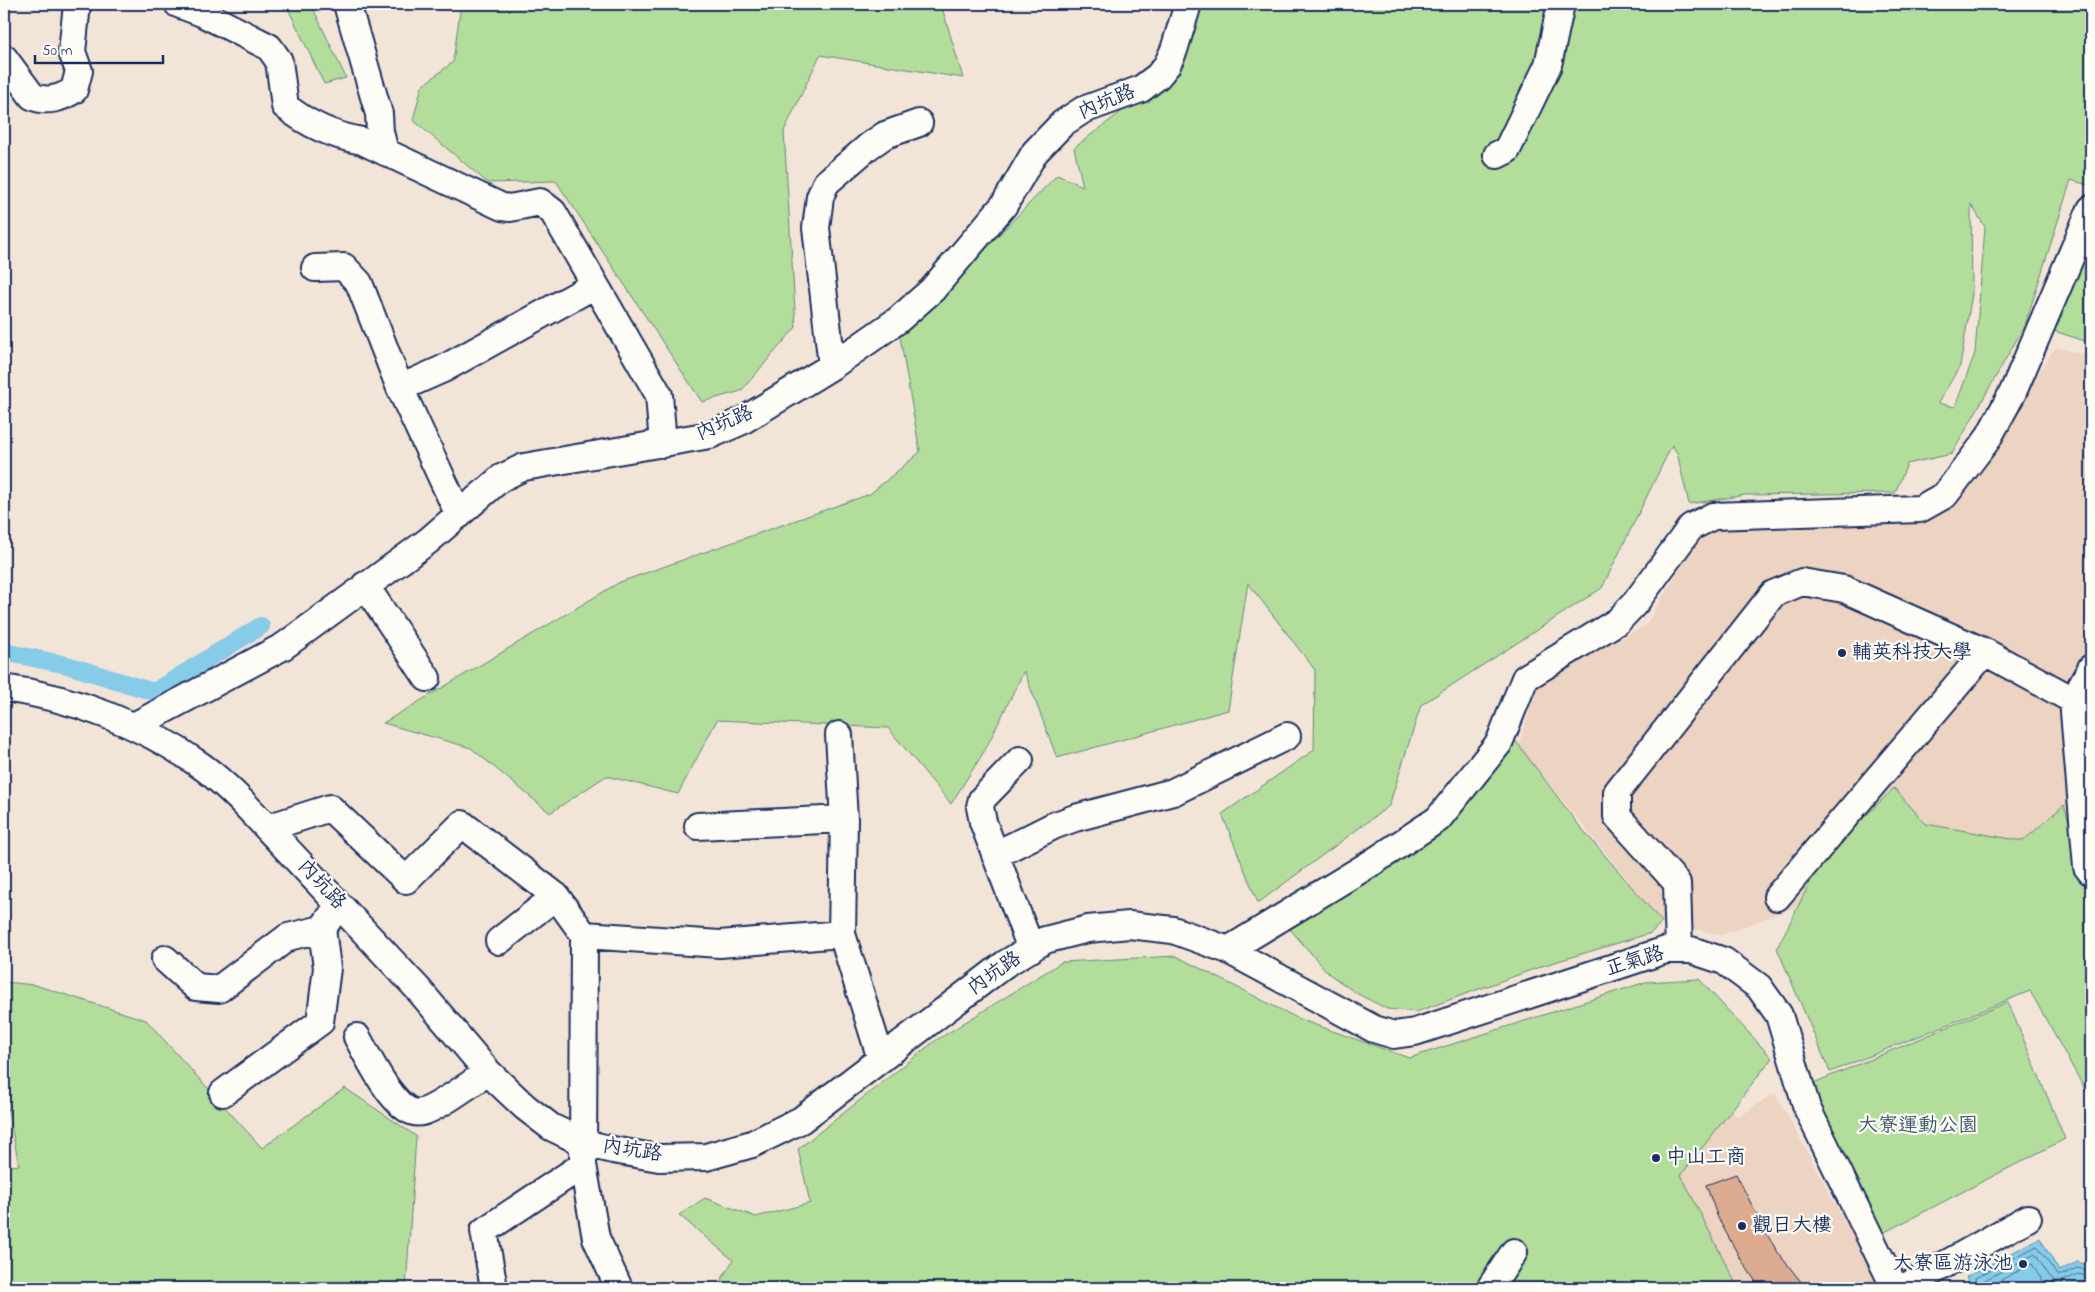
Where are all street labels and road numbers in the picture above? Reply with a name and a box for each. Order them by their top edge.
street label: 內坑路 [1074,78,1141,128]
street label: 內坑路 [692,399,759,449]
street label: 內坑路 [290,853,353,918]
street label: 正氣路 [1602,939,1669,985]
street label: 內坑路 [962,944,1029,1003]
street label: 內坑路 [600,1132,665,1170]

